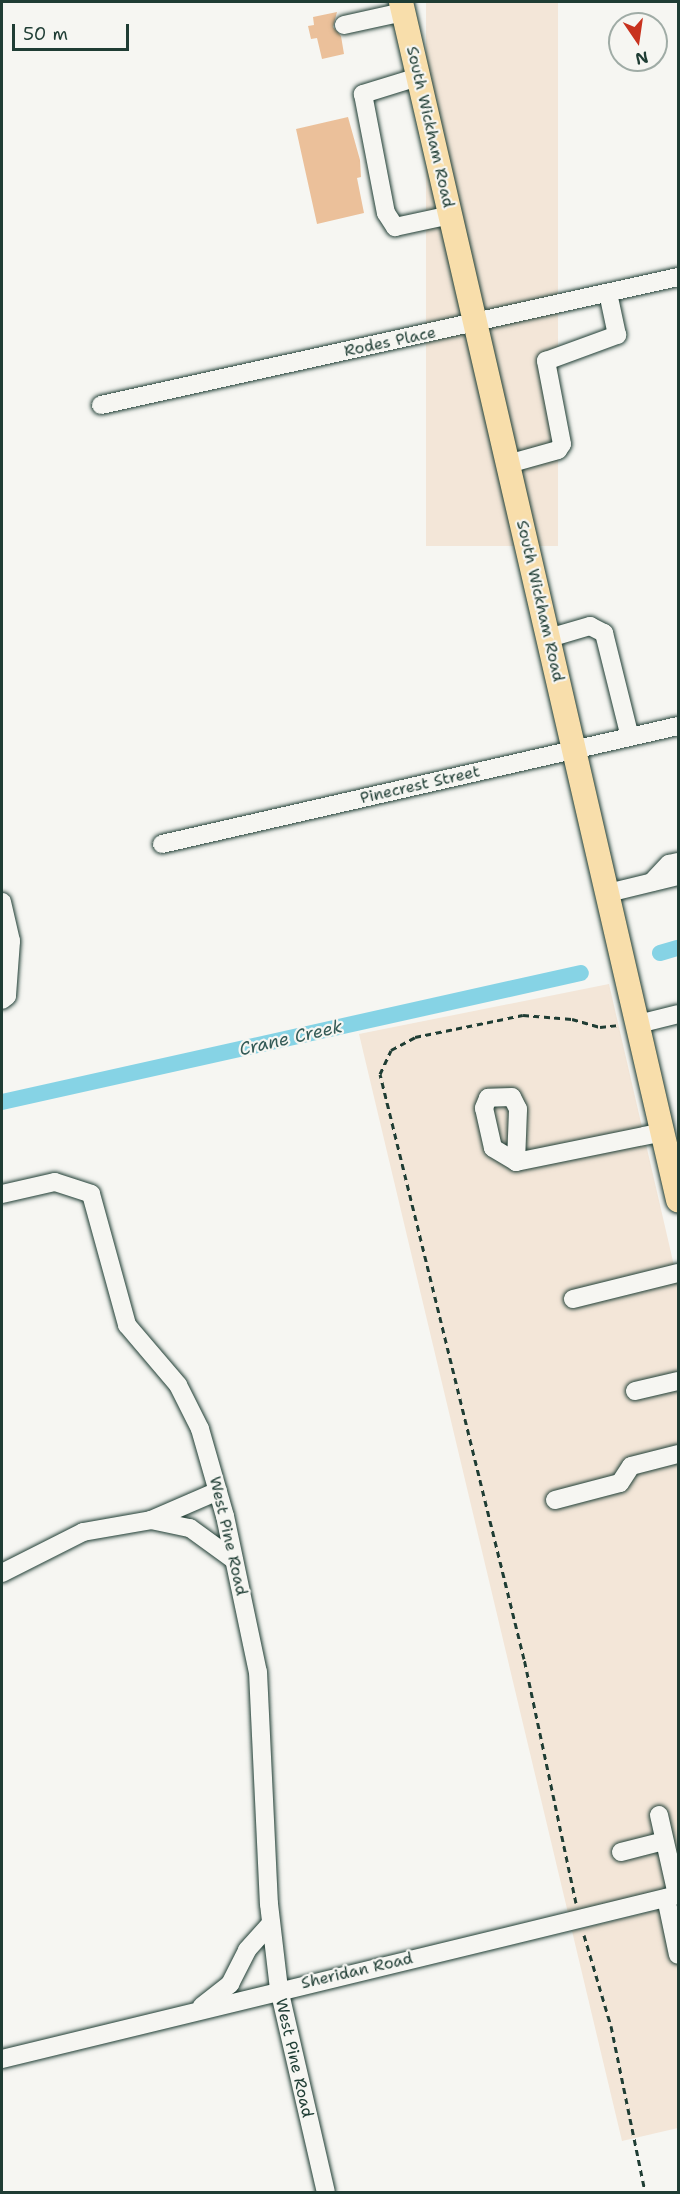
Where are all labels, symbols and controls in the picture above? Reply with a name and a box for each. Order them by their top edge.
scale bar [15,12,132,50]
north arrow [608,12,668,72]
text: 50 m [23,22,68,46]
street label: South Wickham Road [402,44,458,210]
text: N [633,46,650,70]
street label: Rodes Place [342,323,438,361]
street label: South Wickham Road [512,518,568,684]
street label: Pinecrest Street [358,762,482,808]
water label: Crane Creek [237,1016,345,1060]
street label: West Pine Road [205,1475,251,1597]
street label: Sheridan Road [299,1949,415,1993]
street label: West Pine Road [271,1997,317,2119]

